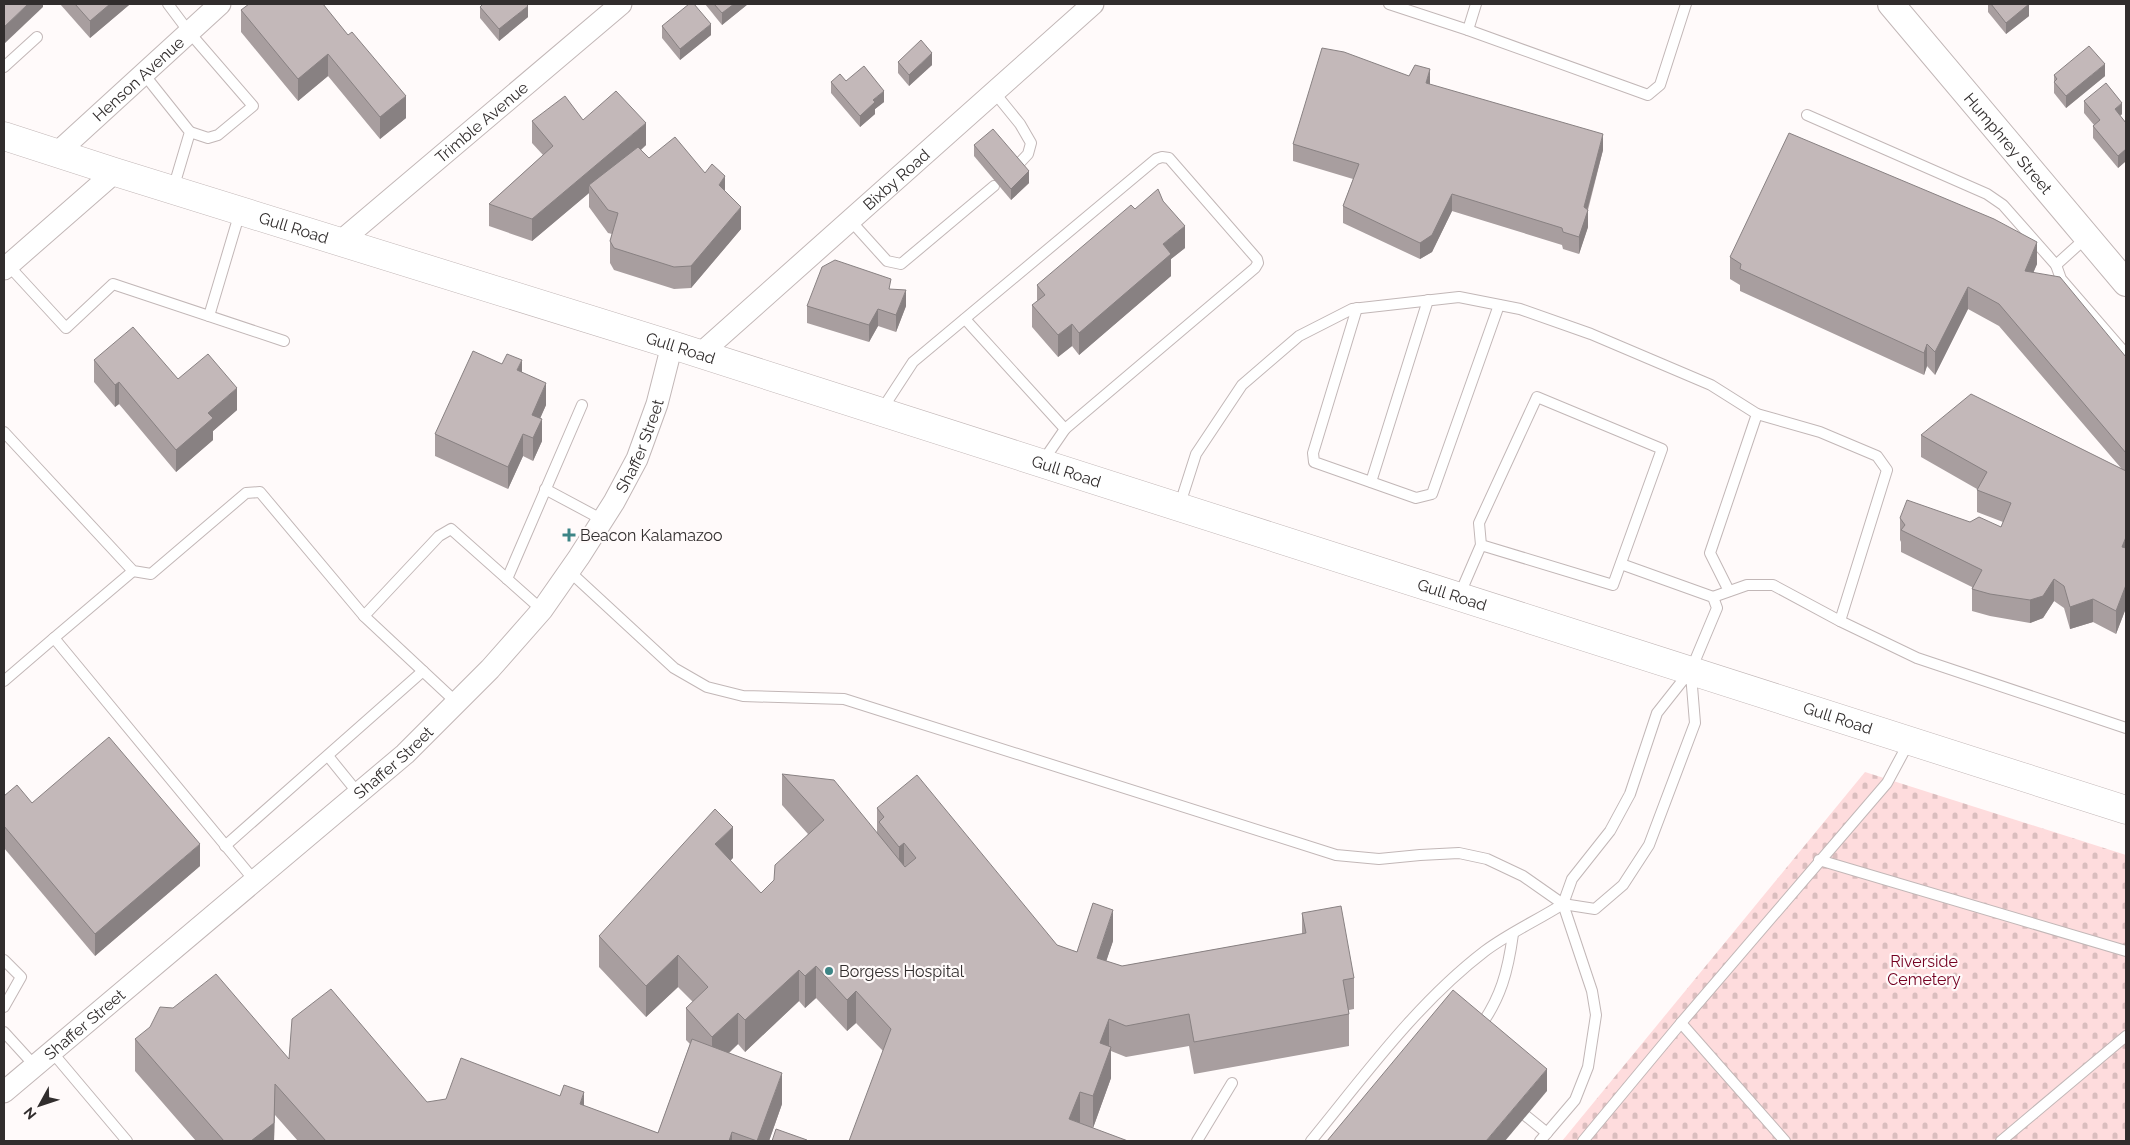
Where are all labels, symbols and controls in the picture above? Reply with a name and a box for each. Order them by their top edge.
street label: Henson Avenue [89,33,188,126]
street label: Trimble Avenue [432,78,532,167]
street label: Humphrey Street [1960,89,2056,199]
street label: Bixby Road [859,145,934,214]
street label: Gull Road [257,208,331,248]
street label: Gull Road [643,328,718,368]
street label: Shaffer Street [612,397,668,496]
street label: Gull Road [1029,452,1103,492]
place label: Beacon Kalamazoo [580,526,723,545]
marker: Beacon Kalamazoo [562,528,576,542]
street label: Gull Road [1415,575,1489,615]
street label: Gull Road [1801,698,1875,738]
street label: Shaffer Street [350,722,438,803]
park label: Riverside Cemetery [1887,952,1961,989]
place label: Borgess Hospital [839,962,965,981]
marker: Borgess Hospital [823,965,835,977]
street label: Shaffer Street [40,985,129,1064]
north arrow [15,1080,65,1130]
text: N [20,1104,40,1123]

